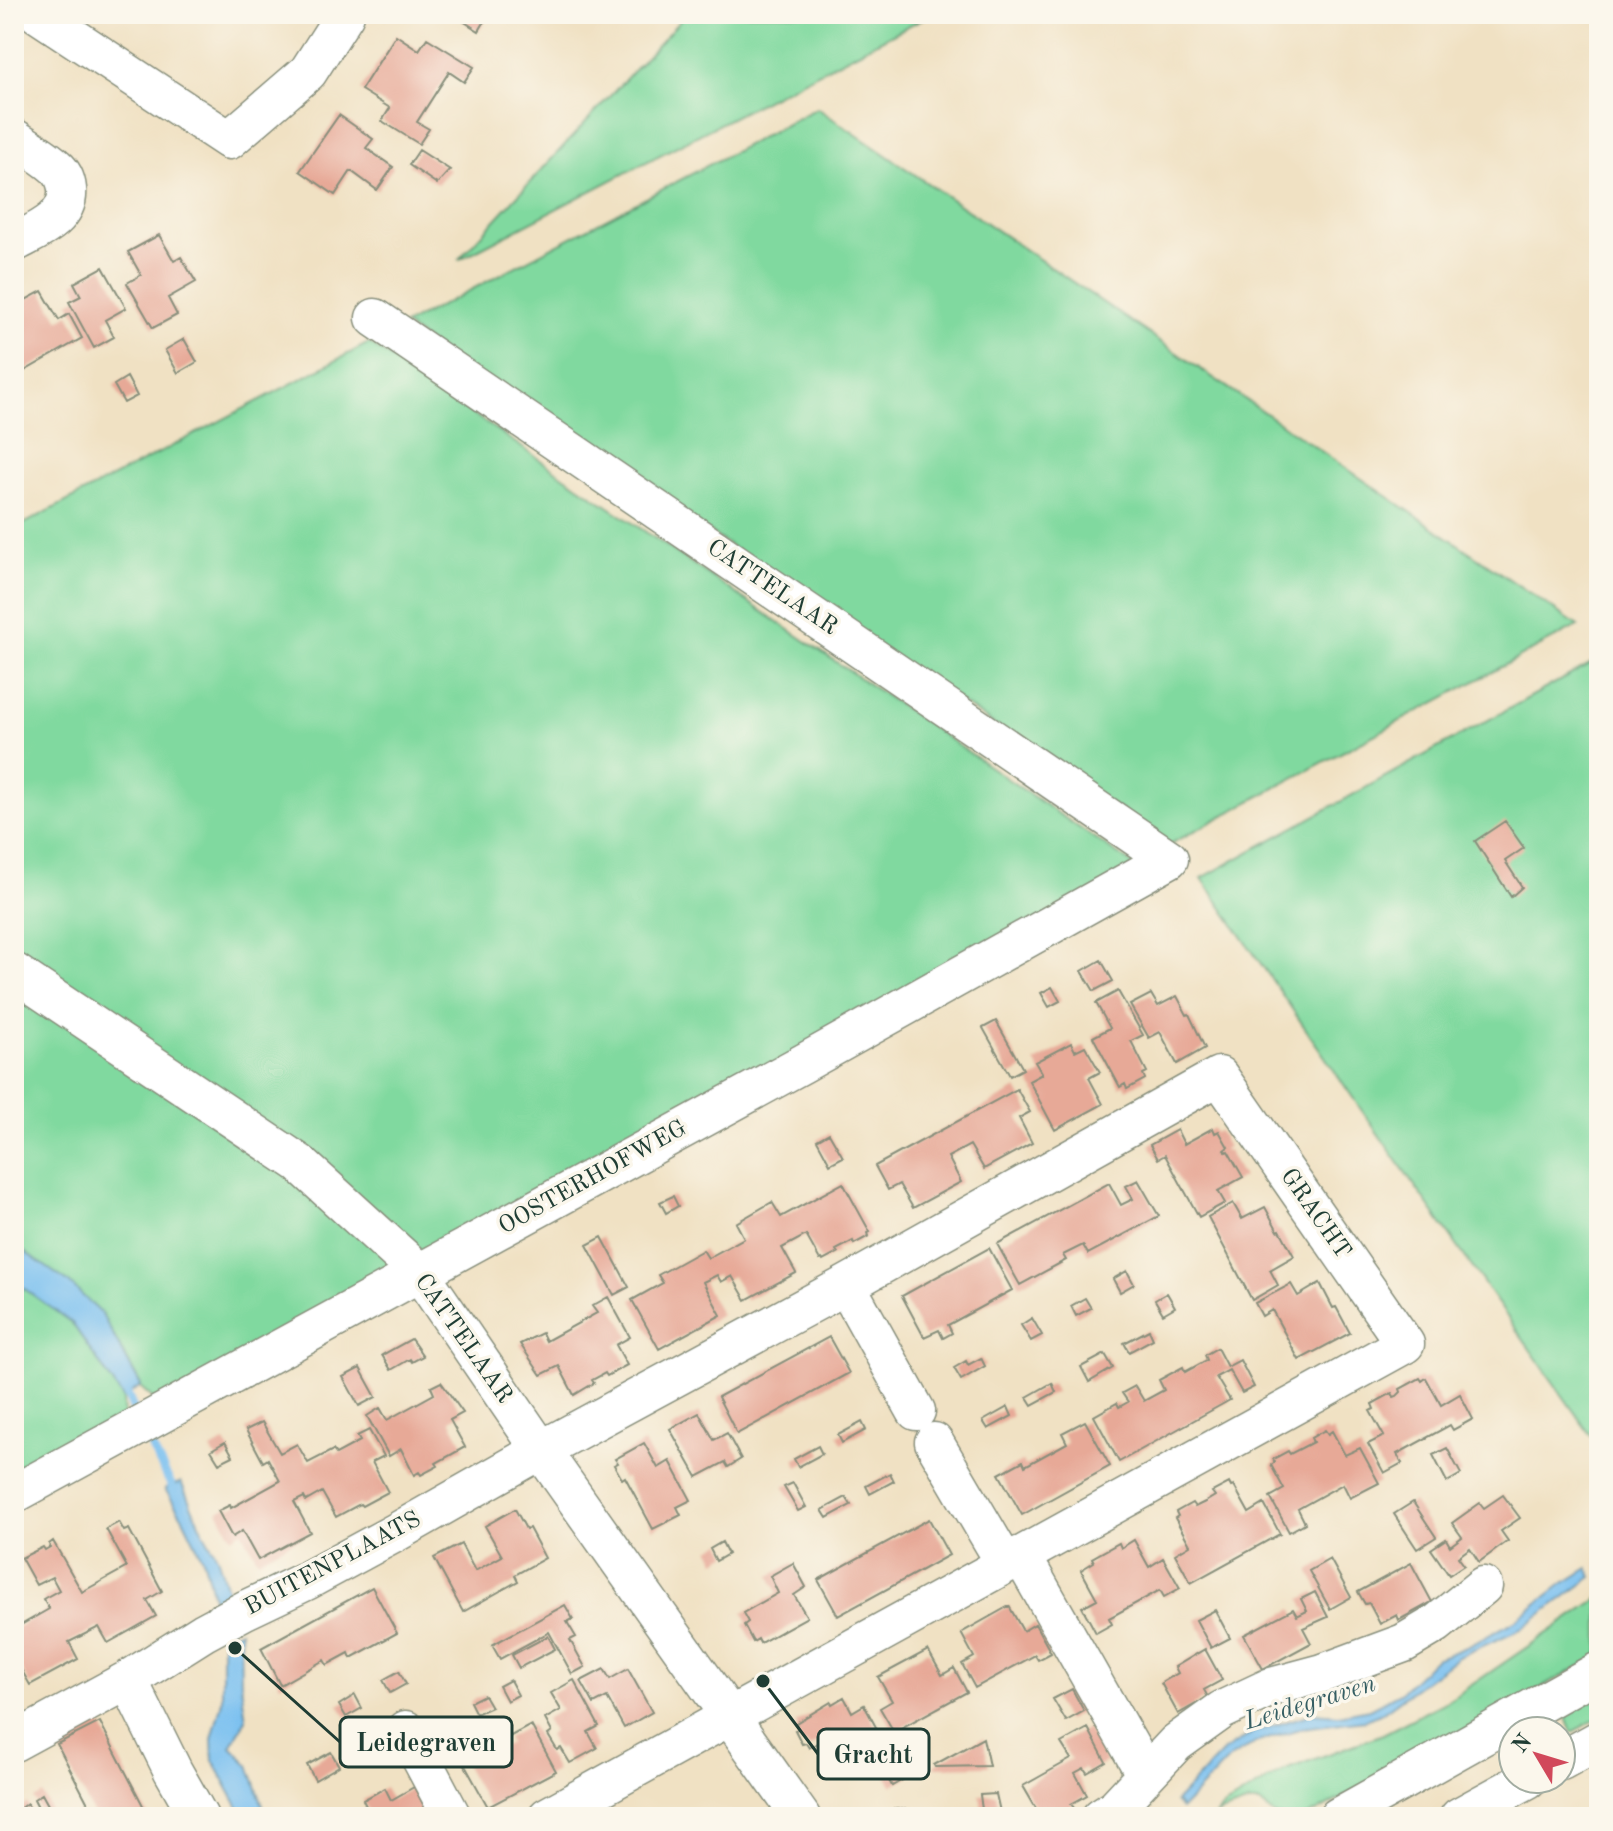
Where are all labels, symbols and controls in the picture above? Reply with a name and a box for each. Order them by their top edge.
street label: CATTELAAR [702,536,842,640]
street label: OOSTERHOFWEG [495,1116,691,1240]
street label: GRACHT [1275,1165,1355,1263]
street label: CATTELAAR [410,1270,516,1408]
street label: BUITENPLAATS [241,1508,425,1620]
water label: Leidegraven [1240,1671,1379,1736]
north arrow [1497,1715,1577,1795]
callout: Leidegraven [340,1717,512,1767]
callout: Gracht [818,1729,929,1779]
text: N [1509,1730,1537,1757]
text: Leidegraven [356,1731,496,1757]
text: Gracht [833,1743,913,1769]

